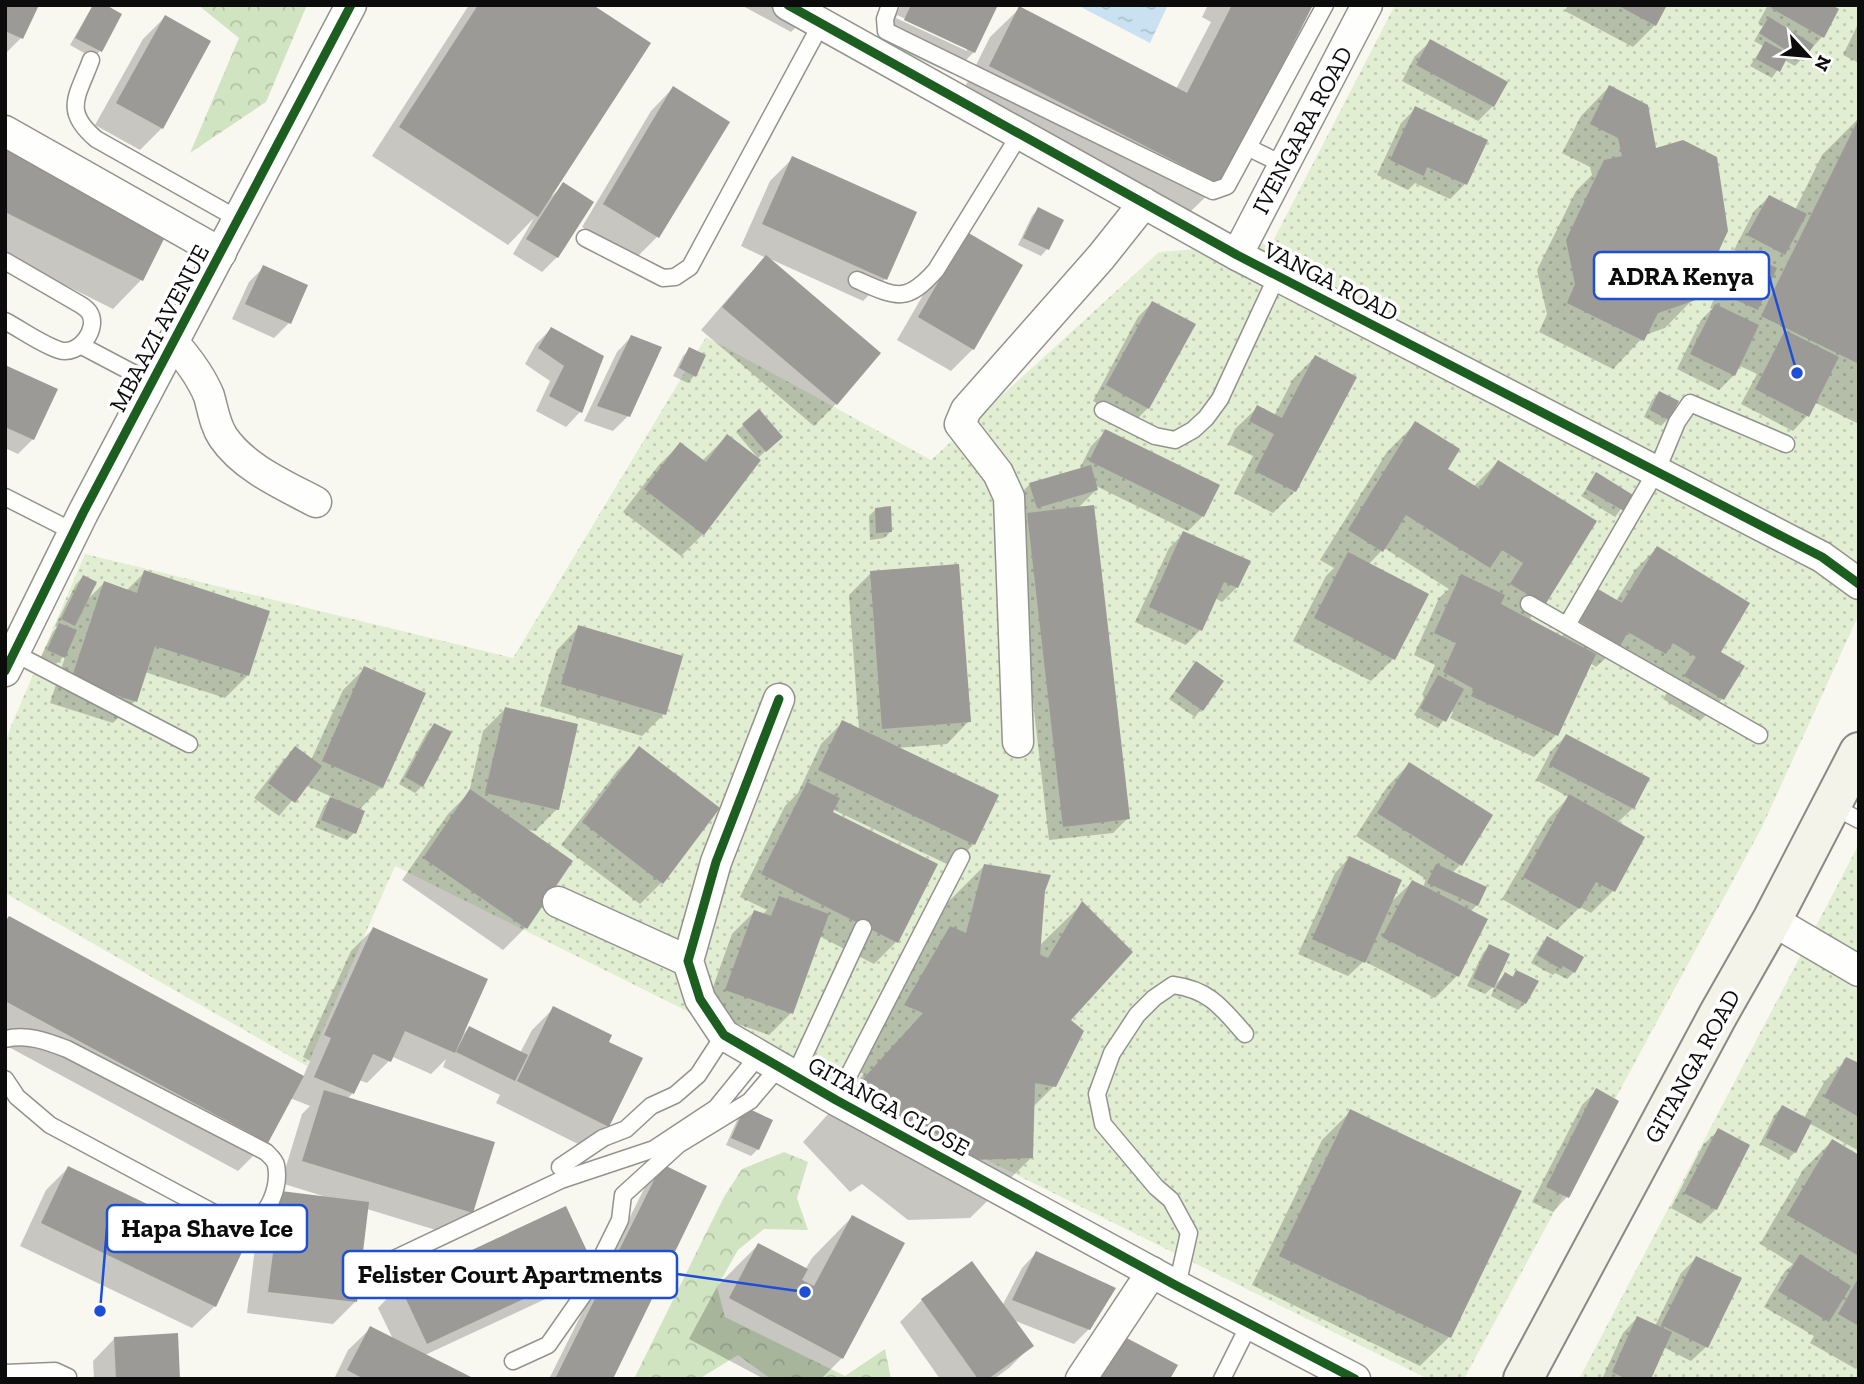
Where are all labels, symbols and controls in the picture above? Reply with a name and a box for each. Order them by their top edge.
north arrow [1773,21,1843,91]
street label: IVENGARA ROAD [1246,41,1358,219]
text: N [1809,52,1836,75]
street label: VANGA ROAD [1258,234,1403,327]
street label: MBAAZI AVENUE [103,239,215,417]
callout: ADRA Kenya [1594,252,1769,299]
text: ADRA Kenya [1608,260,1754,292]
street label: GITANGA ROAD [1638,984,1746,1148]
street label: GITANGA CLOSE [803,1050,975,1162]
callout: Hapa Shave Ice [107,1205,307,1252]
text: Hapa Shave Ice [121,1212,293,1244]
callout: Felister Court Apartments [343,1251,677,1298]
text: Felister Court Apartments [358,1258,662,1290]

